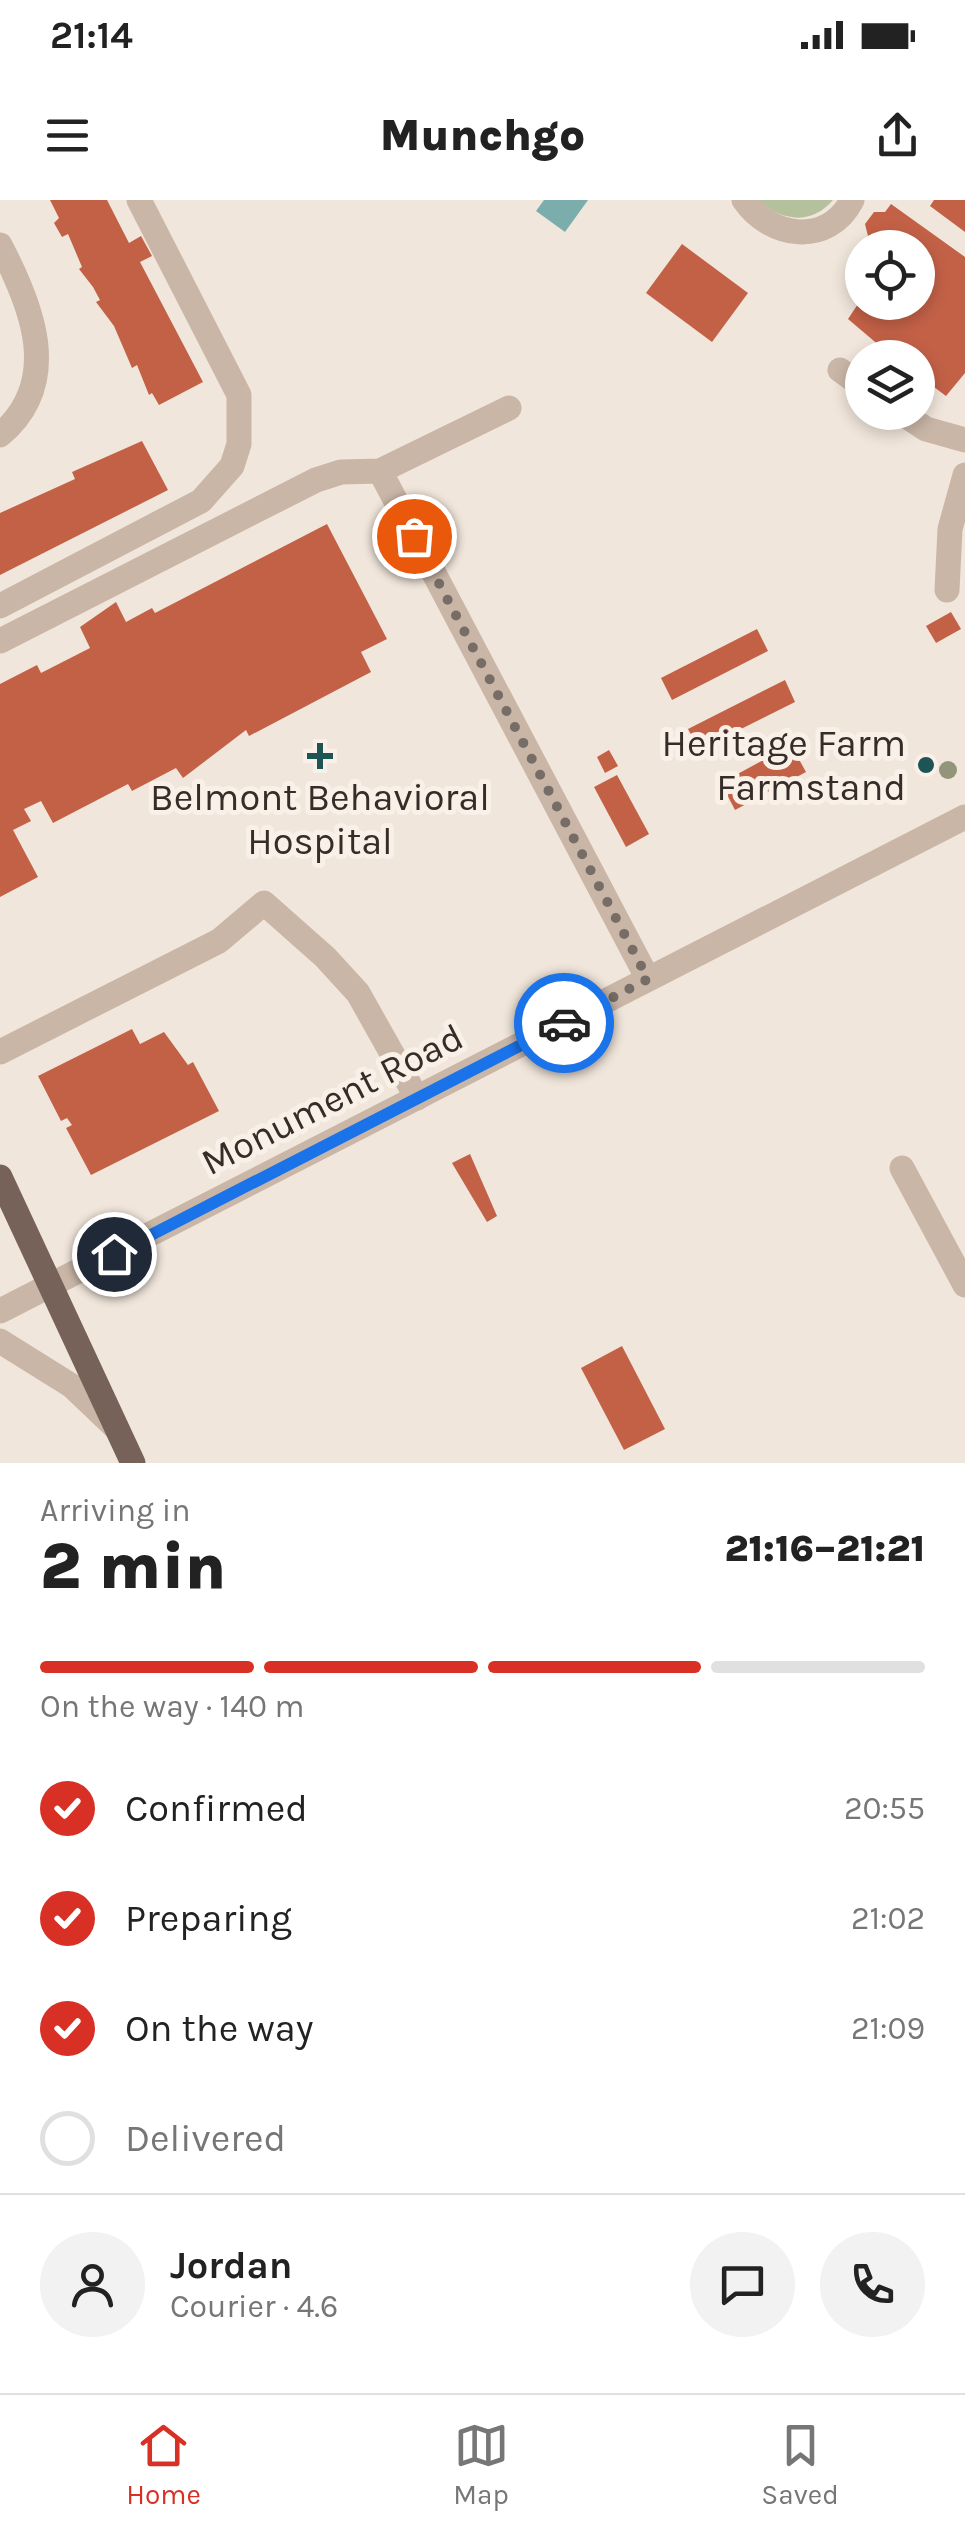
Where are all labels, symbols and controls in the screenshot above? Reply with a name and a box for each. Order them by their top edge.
text: 21:14 [50,13,133,58]
icon: menu [40,108,95,163]
icon: share [870,108,925,163]
text: Munchgo [380,109,585,161]
map controls [845,230,935,430]
button: locate [845,230,935,320]
button: layers [845,340,935,430]
pin [372,494,457,579]
icon: bag [387,509,442,564]
place label: Heritage Farm Farmstand [662,721,906,810]
marker: Belmont Behavioral Hospital [307,743,333,769]
marker: Heritage Farm Farmstand [915,754,937,776]
place label: Belmont Behavioral Hospital [150,775,490,864]
courier [514,973,614,1073]
icon: car [537,996,592,1051]
street label: Monument Road [194,1014,471,1185]
pin [72,1212,157,1297]
icon: home [87,1227,142,1282]
text: Arriving in [40,1492,191,1529]
text: 21:16–21:21 [725,1526,925,1571]
text: 2 min [40,1528,226,1604]
text: On the way · 140 m [40,1688,305,1725]
icon: check [40,1781,95,1836]
text: Confirmed [125,1786,308,1831]
text: 20:55 [844,1790,925,1827]
icon: check [40,1891,95,1946]
text: Preparing [125,1896,292,1941]
text: 21:02 [851,1900,925,1937]
icon: check [40,2001,95,2056]
text: On the way [125,2006,313,2051]
text: 21:09 [851,2010,925,2047]
text: Delivered [125,2116,286,2161]
button: person [40,2232,145,2337]
button: chat [690,2232,795,2337]
button: phone [820,2232,925,2337]
text: Jordan [170,2243,293,2288]
text: Courier · 4.6 [170,2288,338,2325]
tab: Home [126,2418,201,2511]
tab: Map [453,2418,509,2511]
tab: Saved [761,2418,839,2511]

